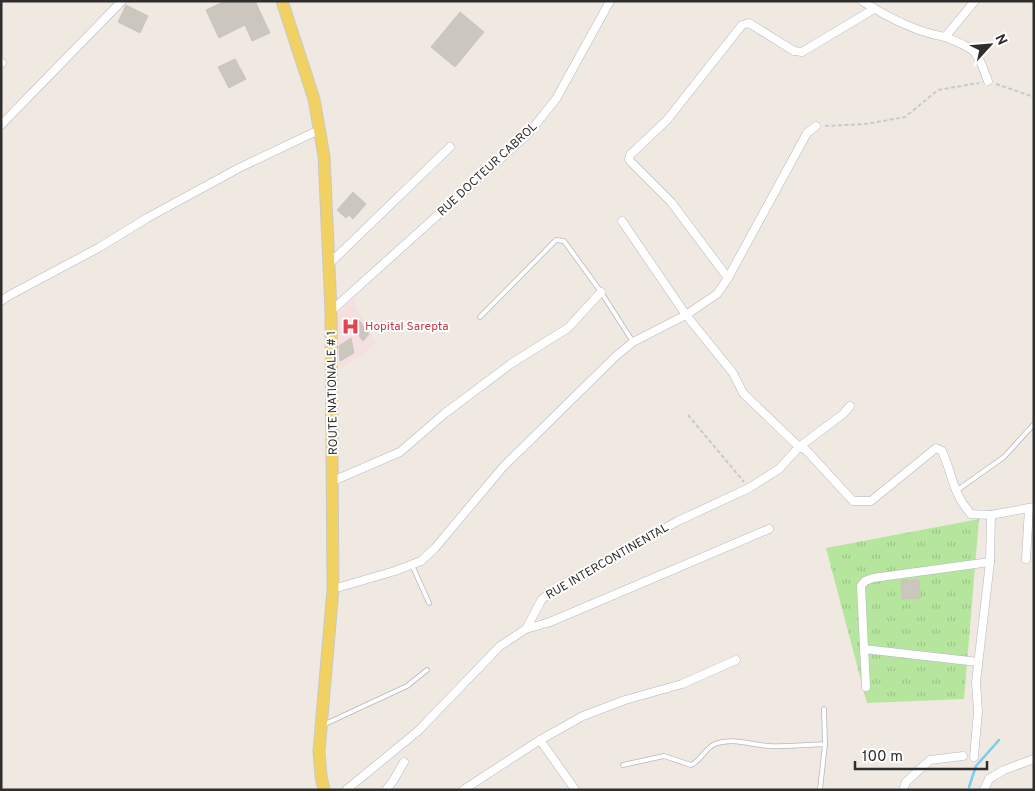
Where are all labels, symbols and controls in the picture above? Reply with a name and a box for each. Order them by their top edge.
north arrow [965,20,1015,70]
text: N [990,32,1010,48]
street label: RUE DOCTEUR CABROL [434,119,541,220]
hospital icon: Hopital Sarepta [341,316,361,336]
place label: Hopital Sarepta [365,319,449,335]
street label: ROUTE NATIONALE # 1 [324,331,342,455]
street label: RUE INTERCONTINENTAL [543,520,672,604]
scale bar [855,738,988,770]
text: 100 m [862,748,903,767]

